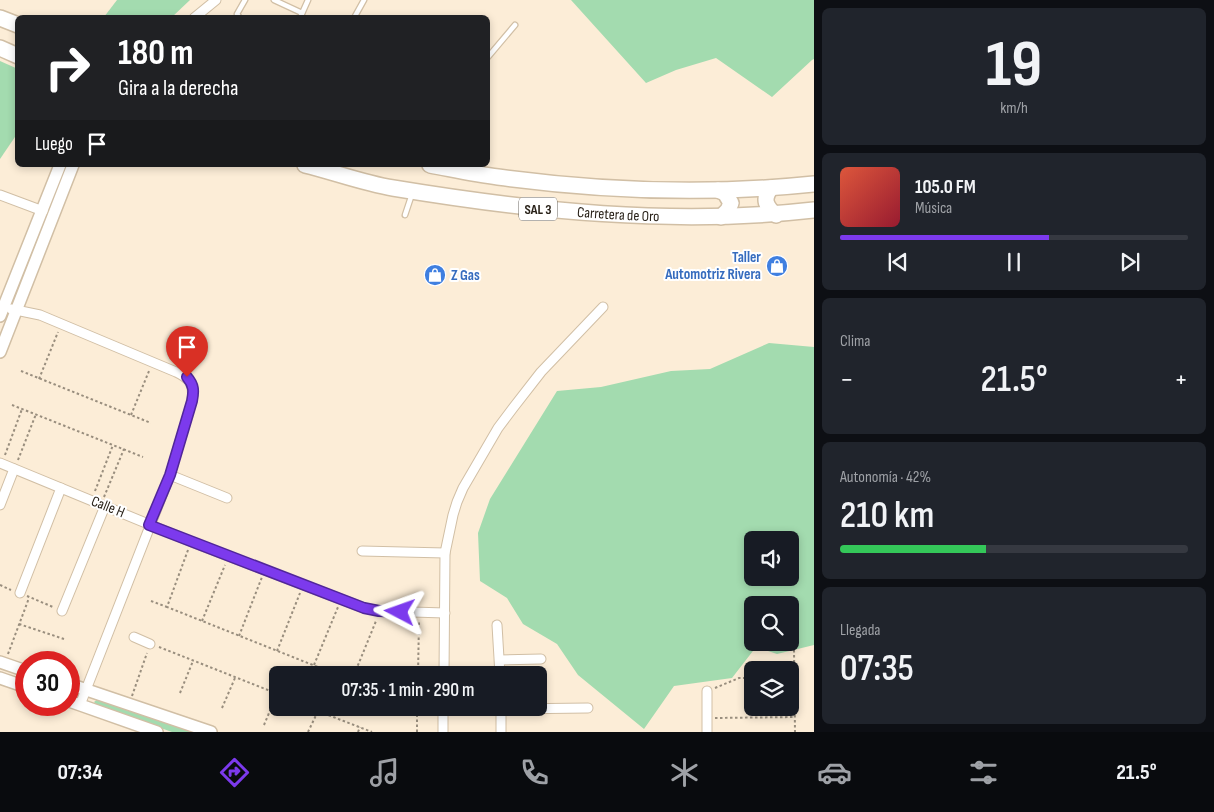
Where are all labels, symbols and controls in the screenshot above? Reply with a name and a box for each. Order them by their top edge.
text: 19 [986,27,1042,105]
text: 180 m [118,32,194,75]
icon: right [35,35,100,100]
text: Gira a la derecha [118,75,239,102]
text: km/h [1000,99,1028,118]
icon: arrive [83,130,111,158]
text: Luego [35,133,73,156]
text: 105.0 FM [915,176,976,199]
road number: SAL 3 [519,198,557,220]
text: Música [915,199,952,218]
street label: Carretera de Oro [577,202,660,226]
place label: Taller Automotriz Rivera [664,248,761,284]
icon: previous [884,248,912,276]
icon: pause [1000,248,1028,276]
icon: next [1116,248,1144,276]
shop icon: Taller Automotriz Rivera [765,254,789,278]
shop icon: Z Gas [423,263,447,287]
place label: Z Gas [451,266,480,285]
pin [166,326,208,377]
text: Clima [840,332,870,351]
icon: arrive [173,333,201,361]
text: 21.5° [980,357,1048,402]
text: − [840,363,854,396]
text: + [1174,363,1188,396]
text: Autonomía · 42% [840,468,931,487]
street label: Calle H [88,492,128,522]
text: 210 km [840,493,934,538]
map controls [744,531,799,716]
button: sound [744,531,799,586]
position arrow [373,585,425,637]
button: search [744,596,799,651]
text: Llegada [840,621,881,640]
text: 07:35 [840,646,914,691]
speed limit sign: 30 [15,651,80,716]
button: layers [744,661,799,716]
text: 07:35 · 1 min · 290 m [342,679,474,702]
icon: directions [217,755,252,790]
icon: music [367,755,402,790]
icon: phone [517,755,552,790]
icon: climate [667,755,702,790]
icon: car [817,755,852,790]
icon: filters [966,755,1001,790]
text: 07:34 [57,759,102,786]
text: 21.5° [1116,759,1157,786]

